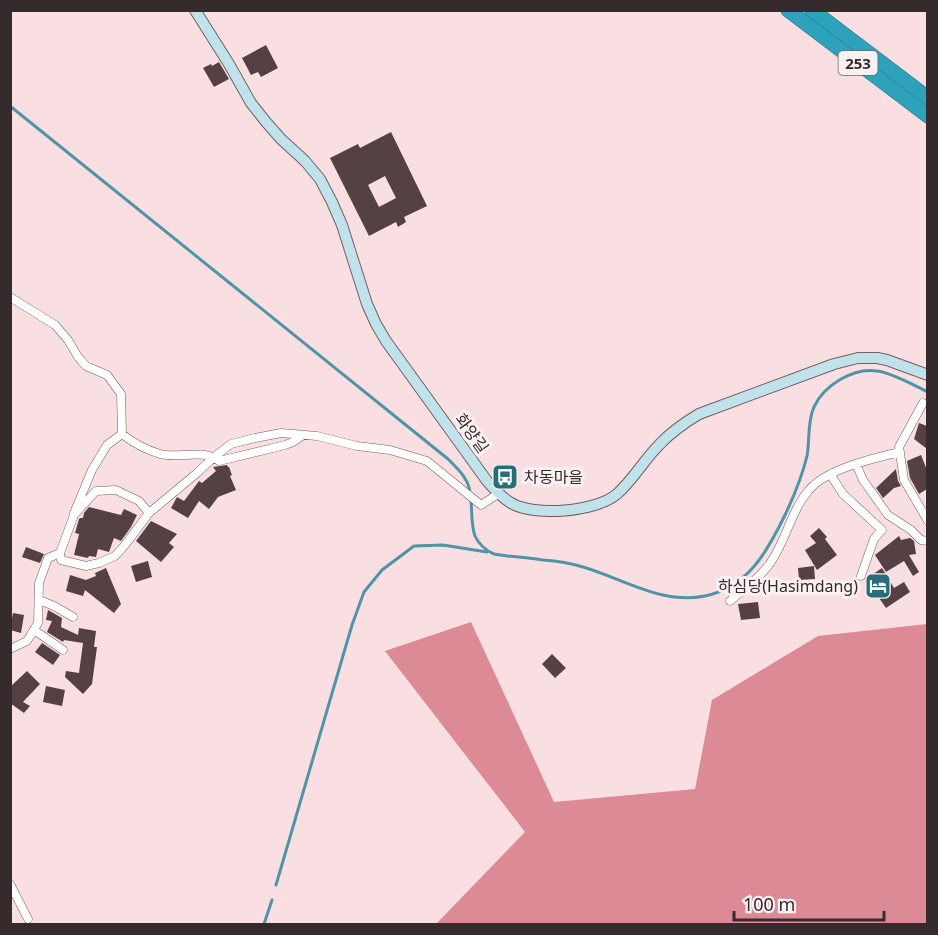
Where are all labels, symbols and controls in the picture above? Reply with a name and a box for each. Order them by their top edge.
road number: 253 [838,51,878,75]
street label: 화양길 [450,409,494,457]
bus stop icon: 차동마을 [490,462,520,492]
place label: 차동마을 [524,466,583,488]
hotel icon: 하심당(Hasimdang) [863,571,893,601]
place label: 하심당(Hasimdang) [718,575,858,597]
scale bar [734,884,884,922]
text: 100 m [743,892,795,916]

